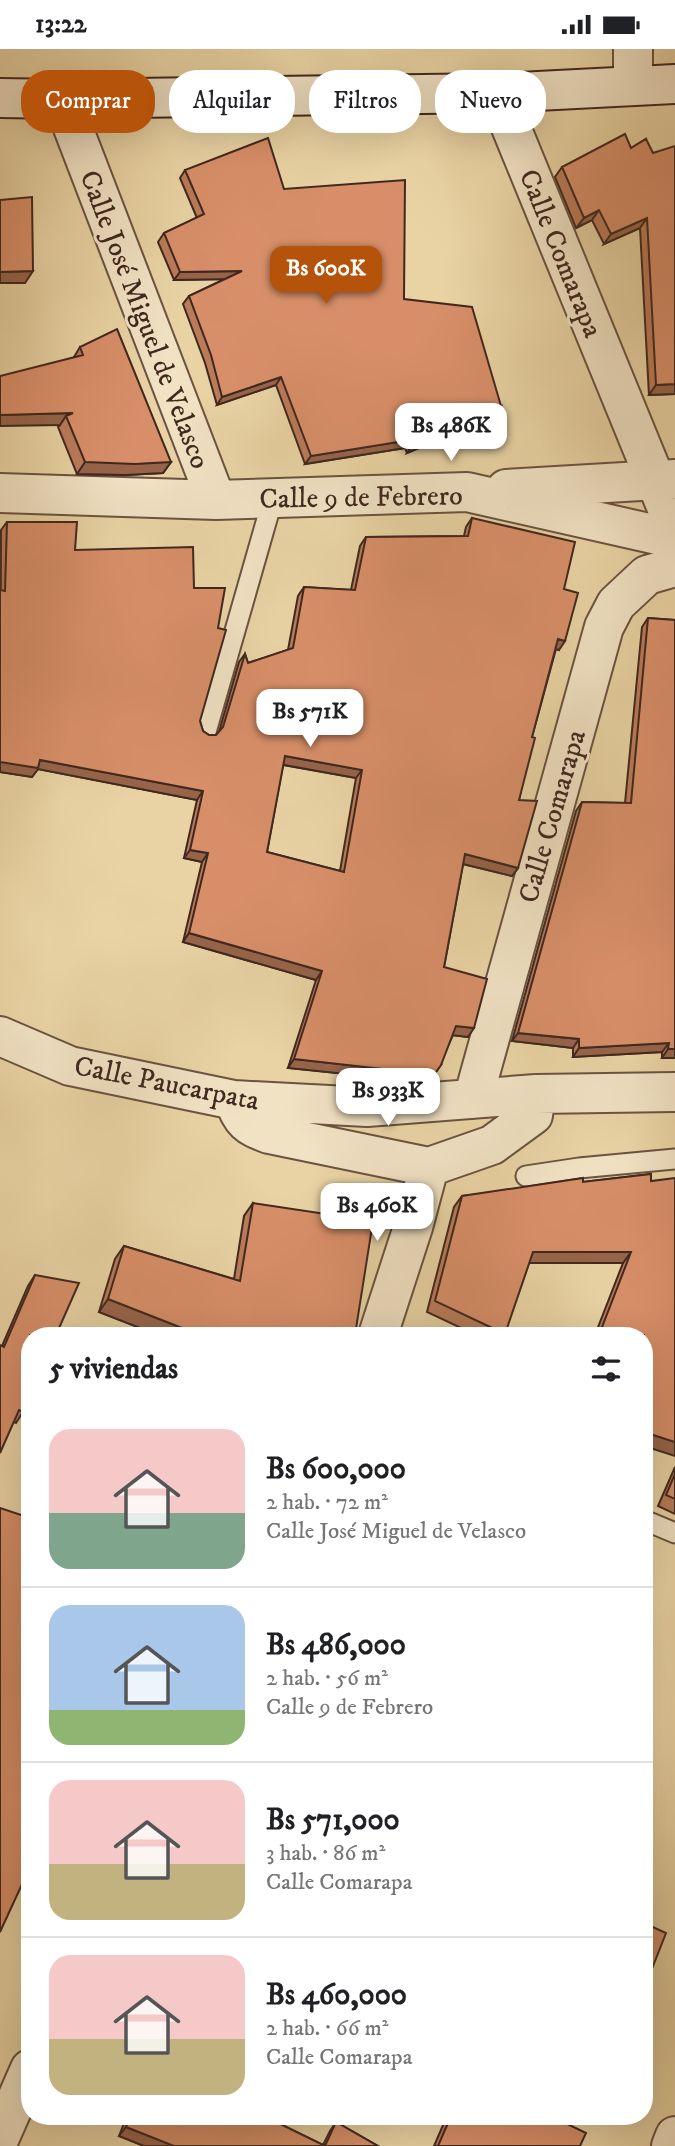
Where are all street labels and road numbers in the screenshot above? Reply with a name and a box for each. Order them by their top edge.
street label: Calle Comarapa [511,164,610,343]
street label: Calle José Miguel de Velasco [72,165,218,474]
street label: Calle 9 de Febrero [259,478,463,517]
street label: Calle Comarapa [511,726,594,907]
street label: Calle Paucarpata [71,1048,262,1119]

